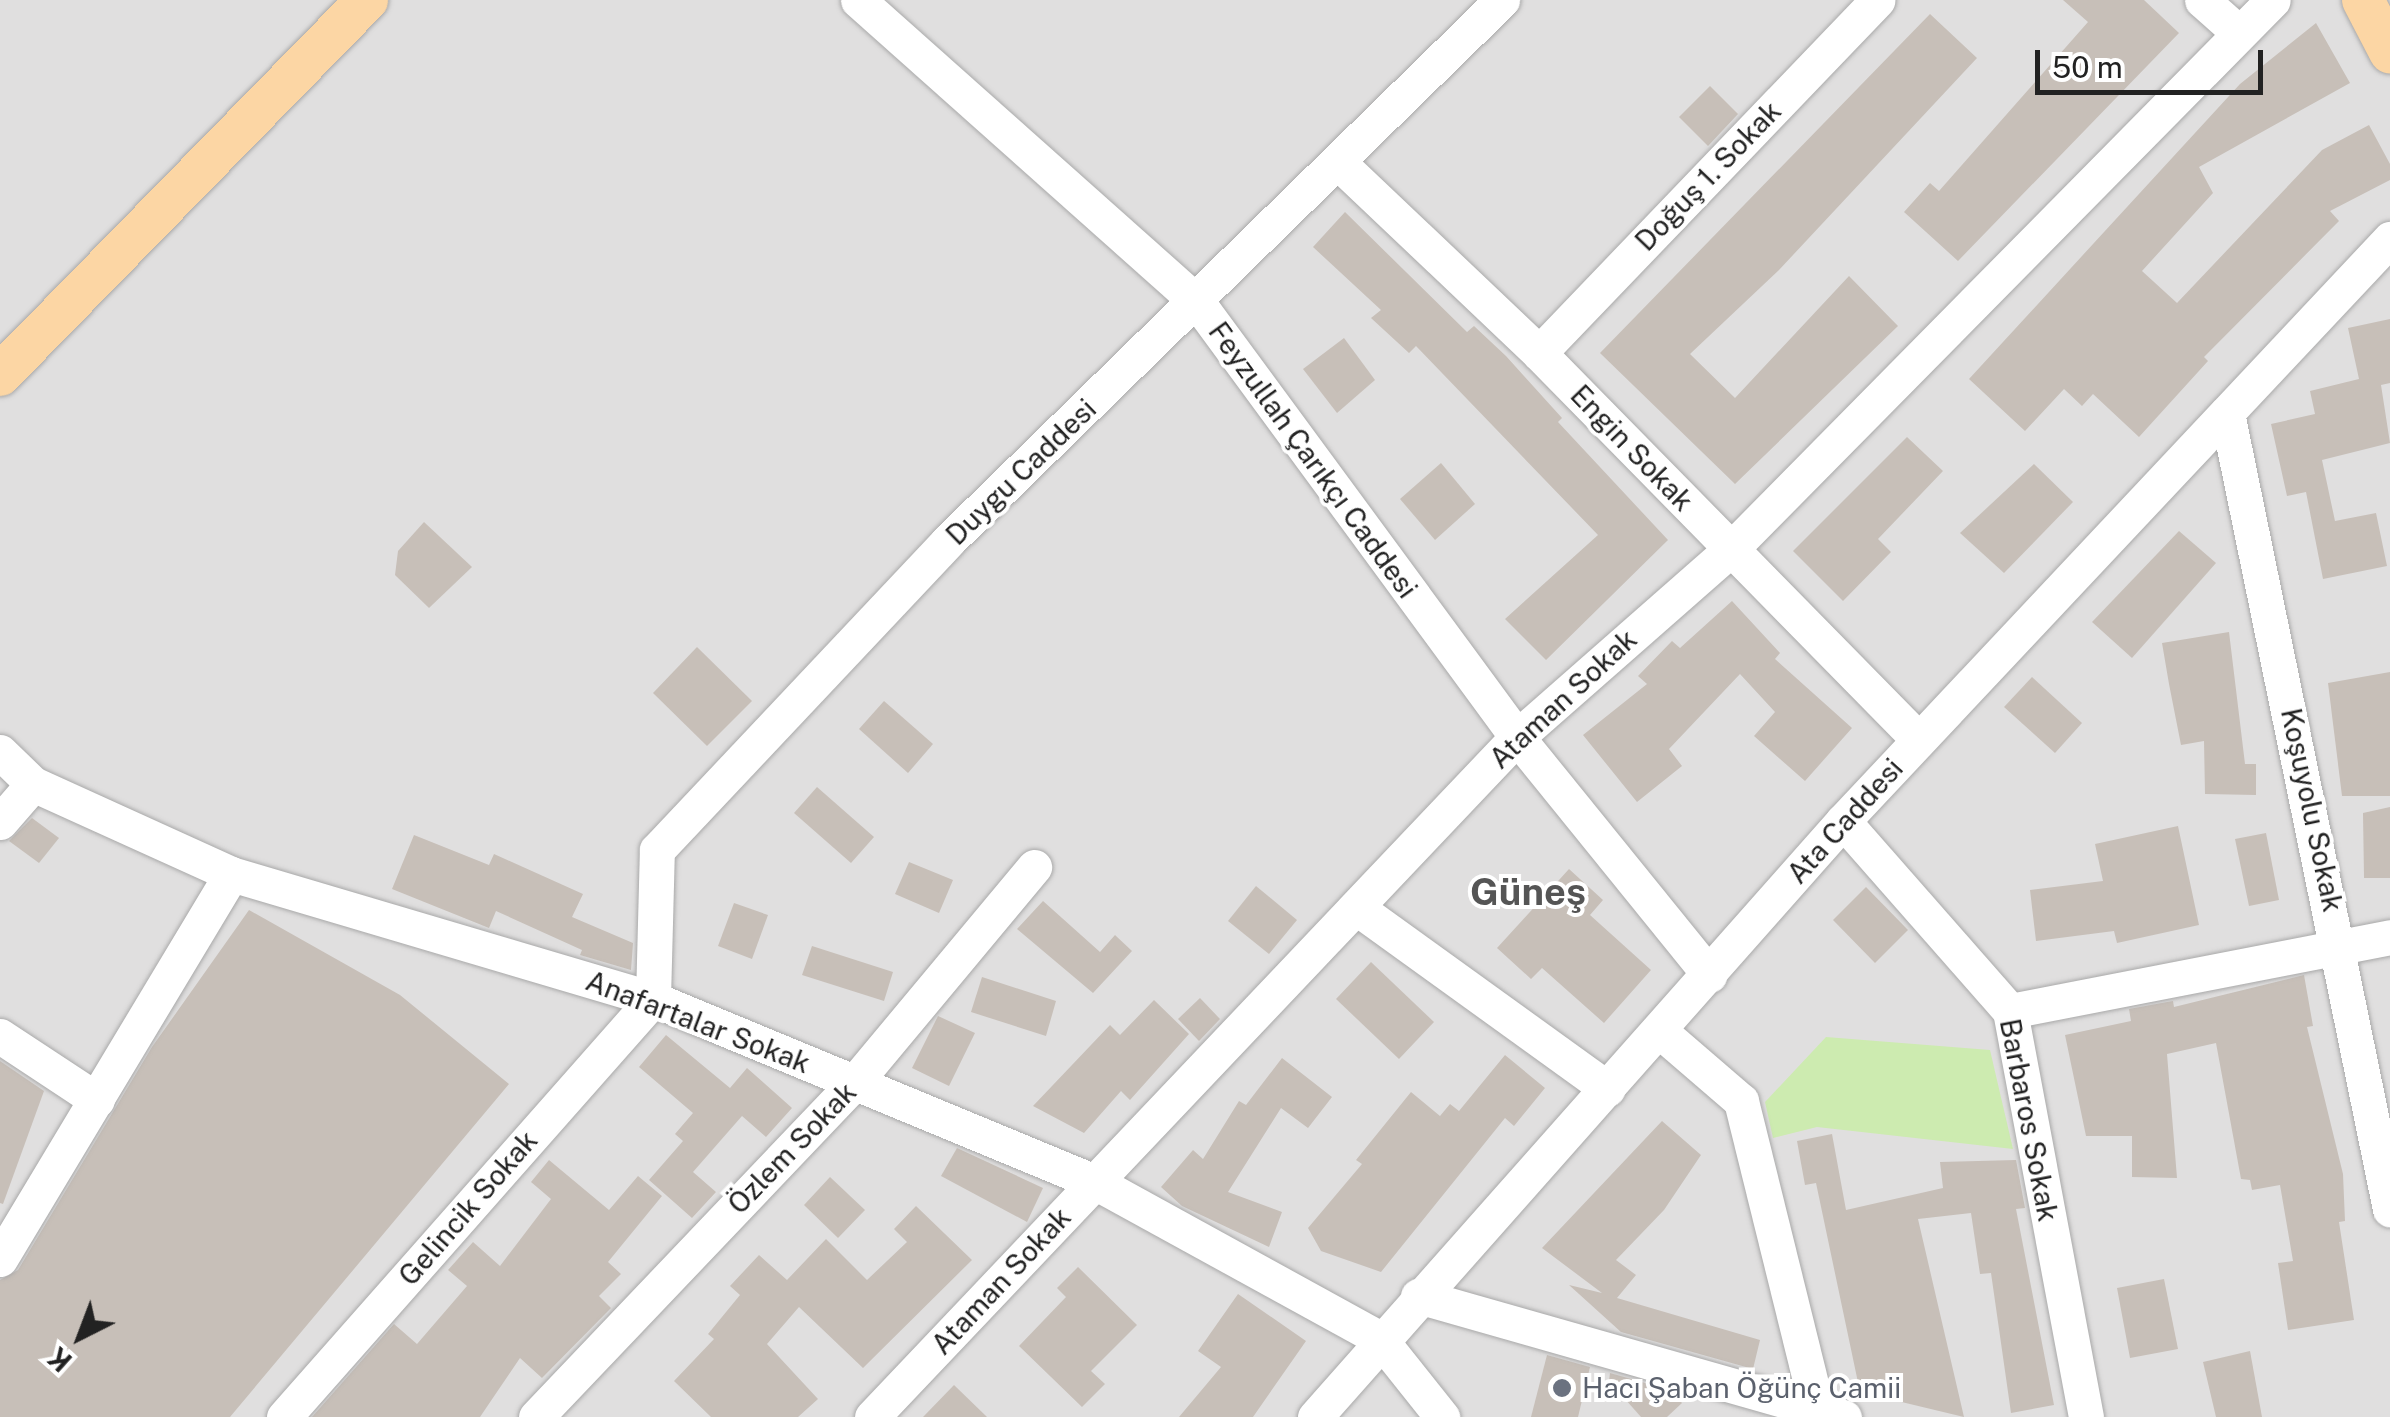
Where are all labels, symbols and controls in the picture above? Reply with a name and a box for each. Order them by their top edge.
scale bar [2040,30,2268,92]
text: 50 m [2052,49,2123,85]
street label: Doğuş 1. Sokak [1628,94,1788,258]
street label: Feyzullah Çarıkçı Caddesi [1202,316,1424,604]
street label: Engin Sokak [1564,378,1700,518]
street label: Duygu Caddesi [939,392,1103,552]
street label: Ataman Sokak [1483,622,1643,776]
street label: Koşuyolu Sokak [2274,705,2350,915]
street label: Ata Caddesi [1780,752,1910,890]
district label: Güneş [1470,869,1586,915]
street label: Anafartalar Sokak [581,964,815,1080]
street label: Barbaros Sokak [1993,1016,2065,1224]
street label: Özlem Sokak [721,1075,863,1221]
street label: Gelincik Sokak [392,1124,544,1292]
street label: Ataman Sokak [924,1201,1078,1361]
north arrow [30,1287,130,1387]
text: K [41,1341,78,1379]
place label: Hacı Şaban Öğünç Camii [1582,1371,1901,1405]
marker: Hacı Şaban Öğünç Camii [1551,1377,1573,1399]

